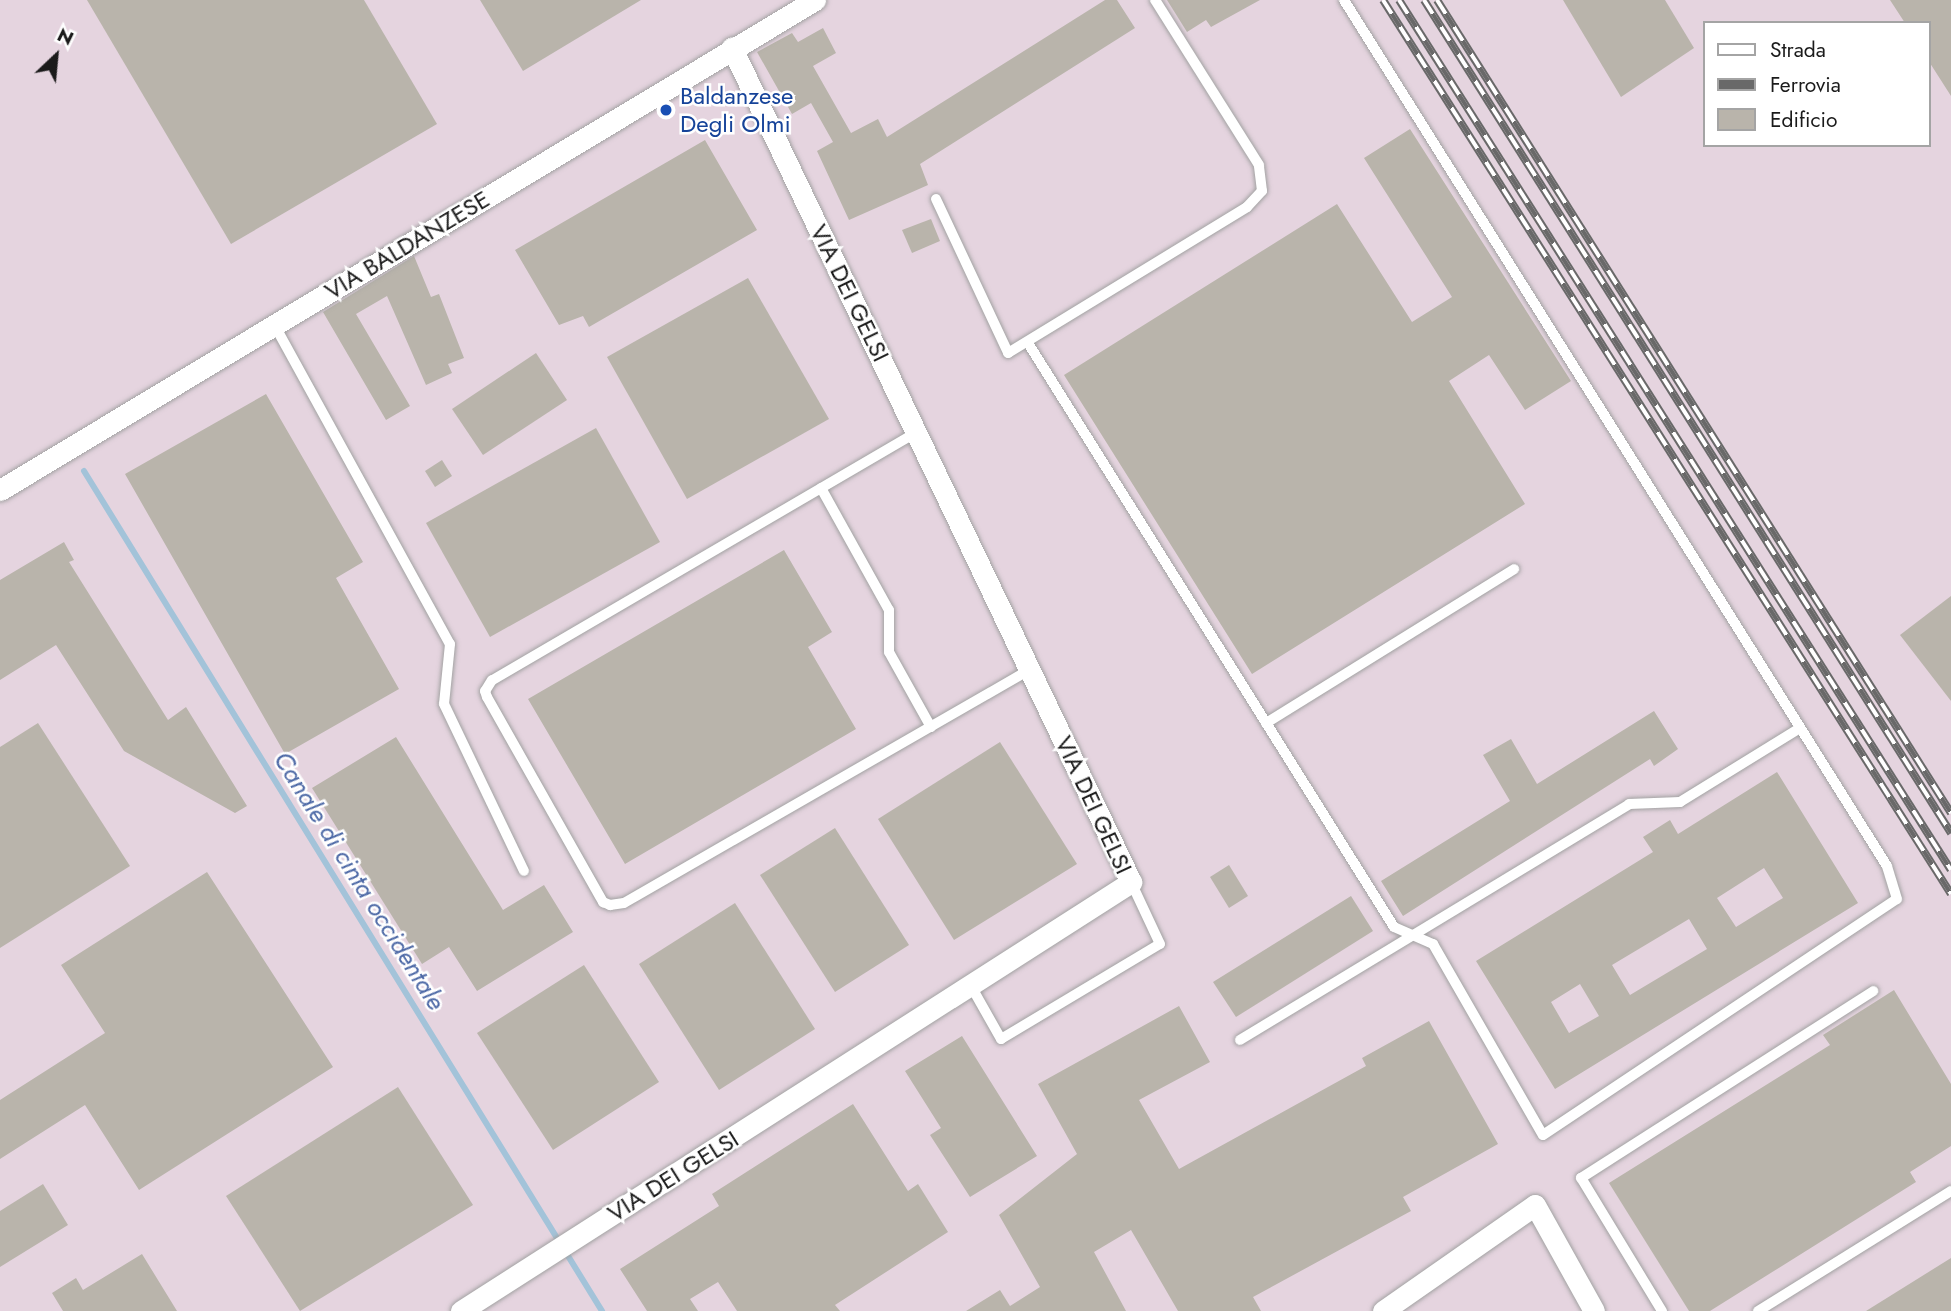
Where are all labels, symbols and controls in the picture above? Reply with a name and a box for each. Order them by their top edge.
north arrow [21,21,91,91]
text: N [53,21,78,52]
legend [1702,21,1930,147]
text: Strada [1770,35,1826,65]
text: Ferrovia [1770,70,1841,100]
place label: Baldanzese Degli Olmi [680,82,793,138]
marker: Baldanzese Degli Olmi [658,102,674,118]
text: Edificio [1770,105,1837,135]
street label: VIA BALDANZESE [319,184,495,306]
street label: VIA DEI GELSI [804,220,896,366]
street label: VIA DEI GELSI [1049,731,1139,879]
water label: Canale di cinta occidentale [267,746,451,1016]
street label: VIA DEI GELSI [602,1124,744,1228]

